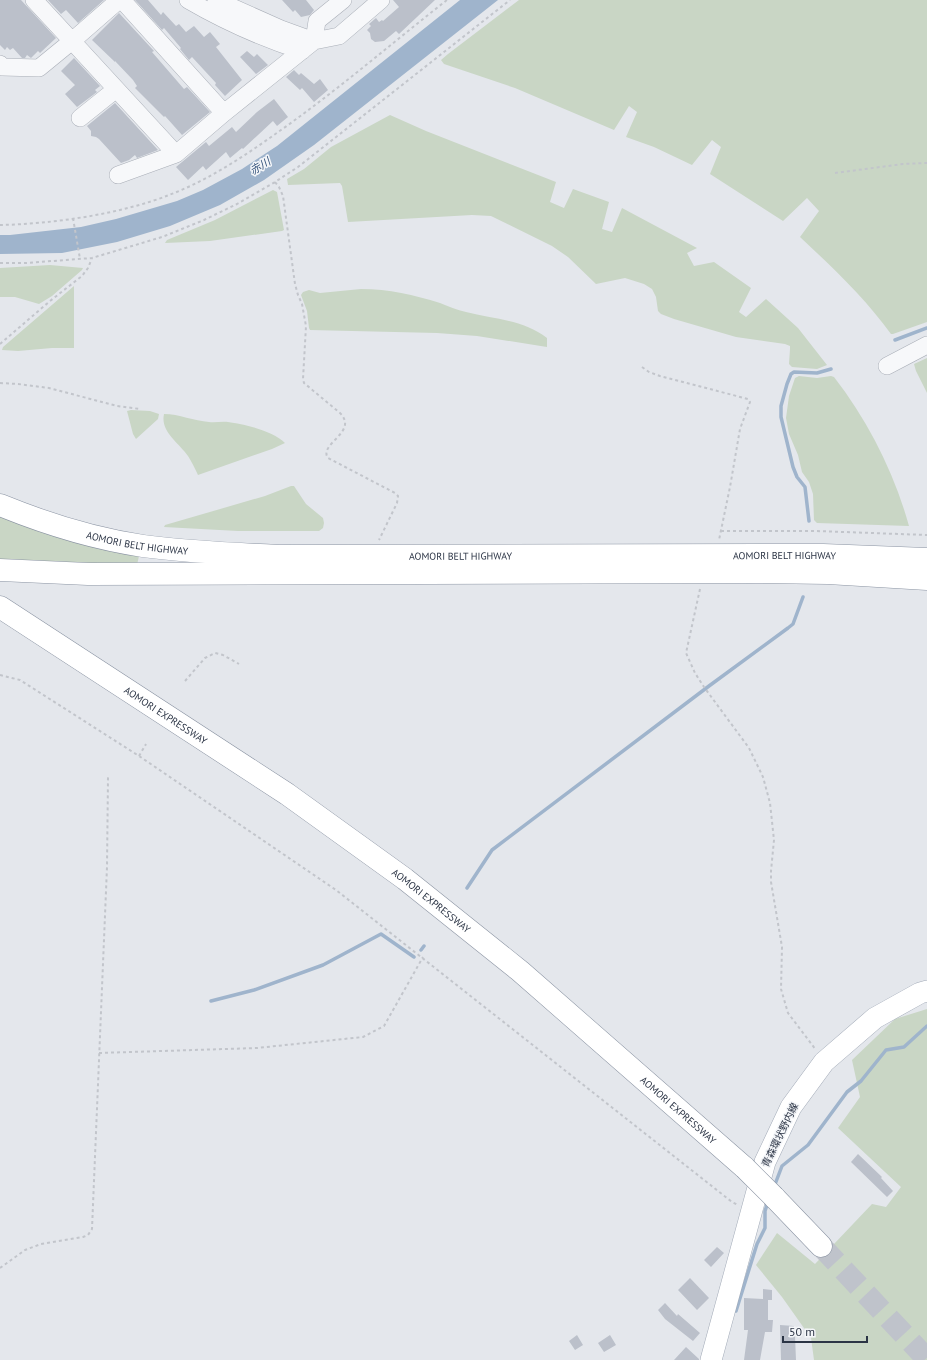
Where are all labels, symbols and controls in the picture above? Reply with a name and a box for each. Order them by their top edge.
water label: 赤川 [247,154,274,178]
street label: AOMORI BELT HIGHWAY [85,528,189,557]
street label: AOMORI BELT HIGHWAY [733,548,837,562]
street label: AOMORI BELT HIGHWAY [409,549,512,562]
street label: AOMORI EXPRESSWAY [122,683,210,747]
street label: AOMORI EXPRESSWAY [390,865,474,936]
street label: AOMORI EXPRESSWAY [638,1073,720,1147]
street label: 青森環状野内線 [759,1101,801,1169]
scale bar [783,1318,867,1344]
text: 50 m [789,1324,815,1339]

